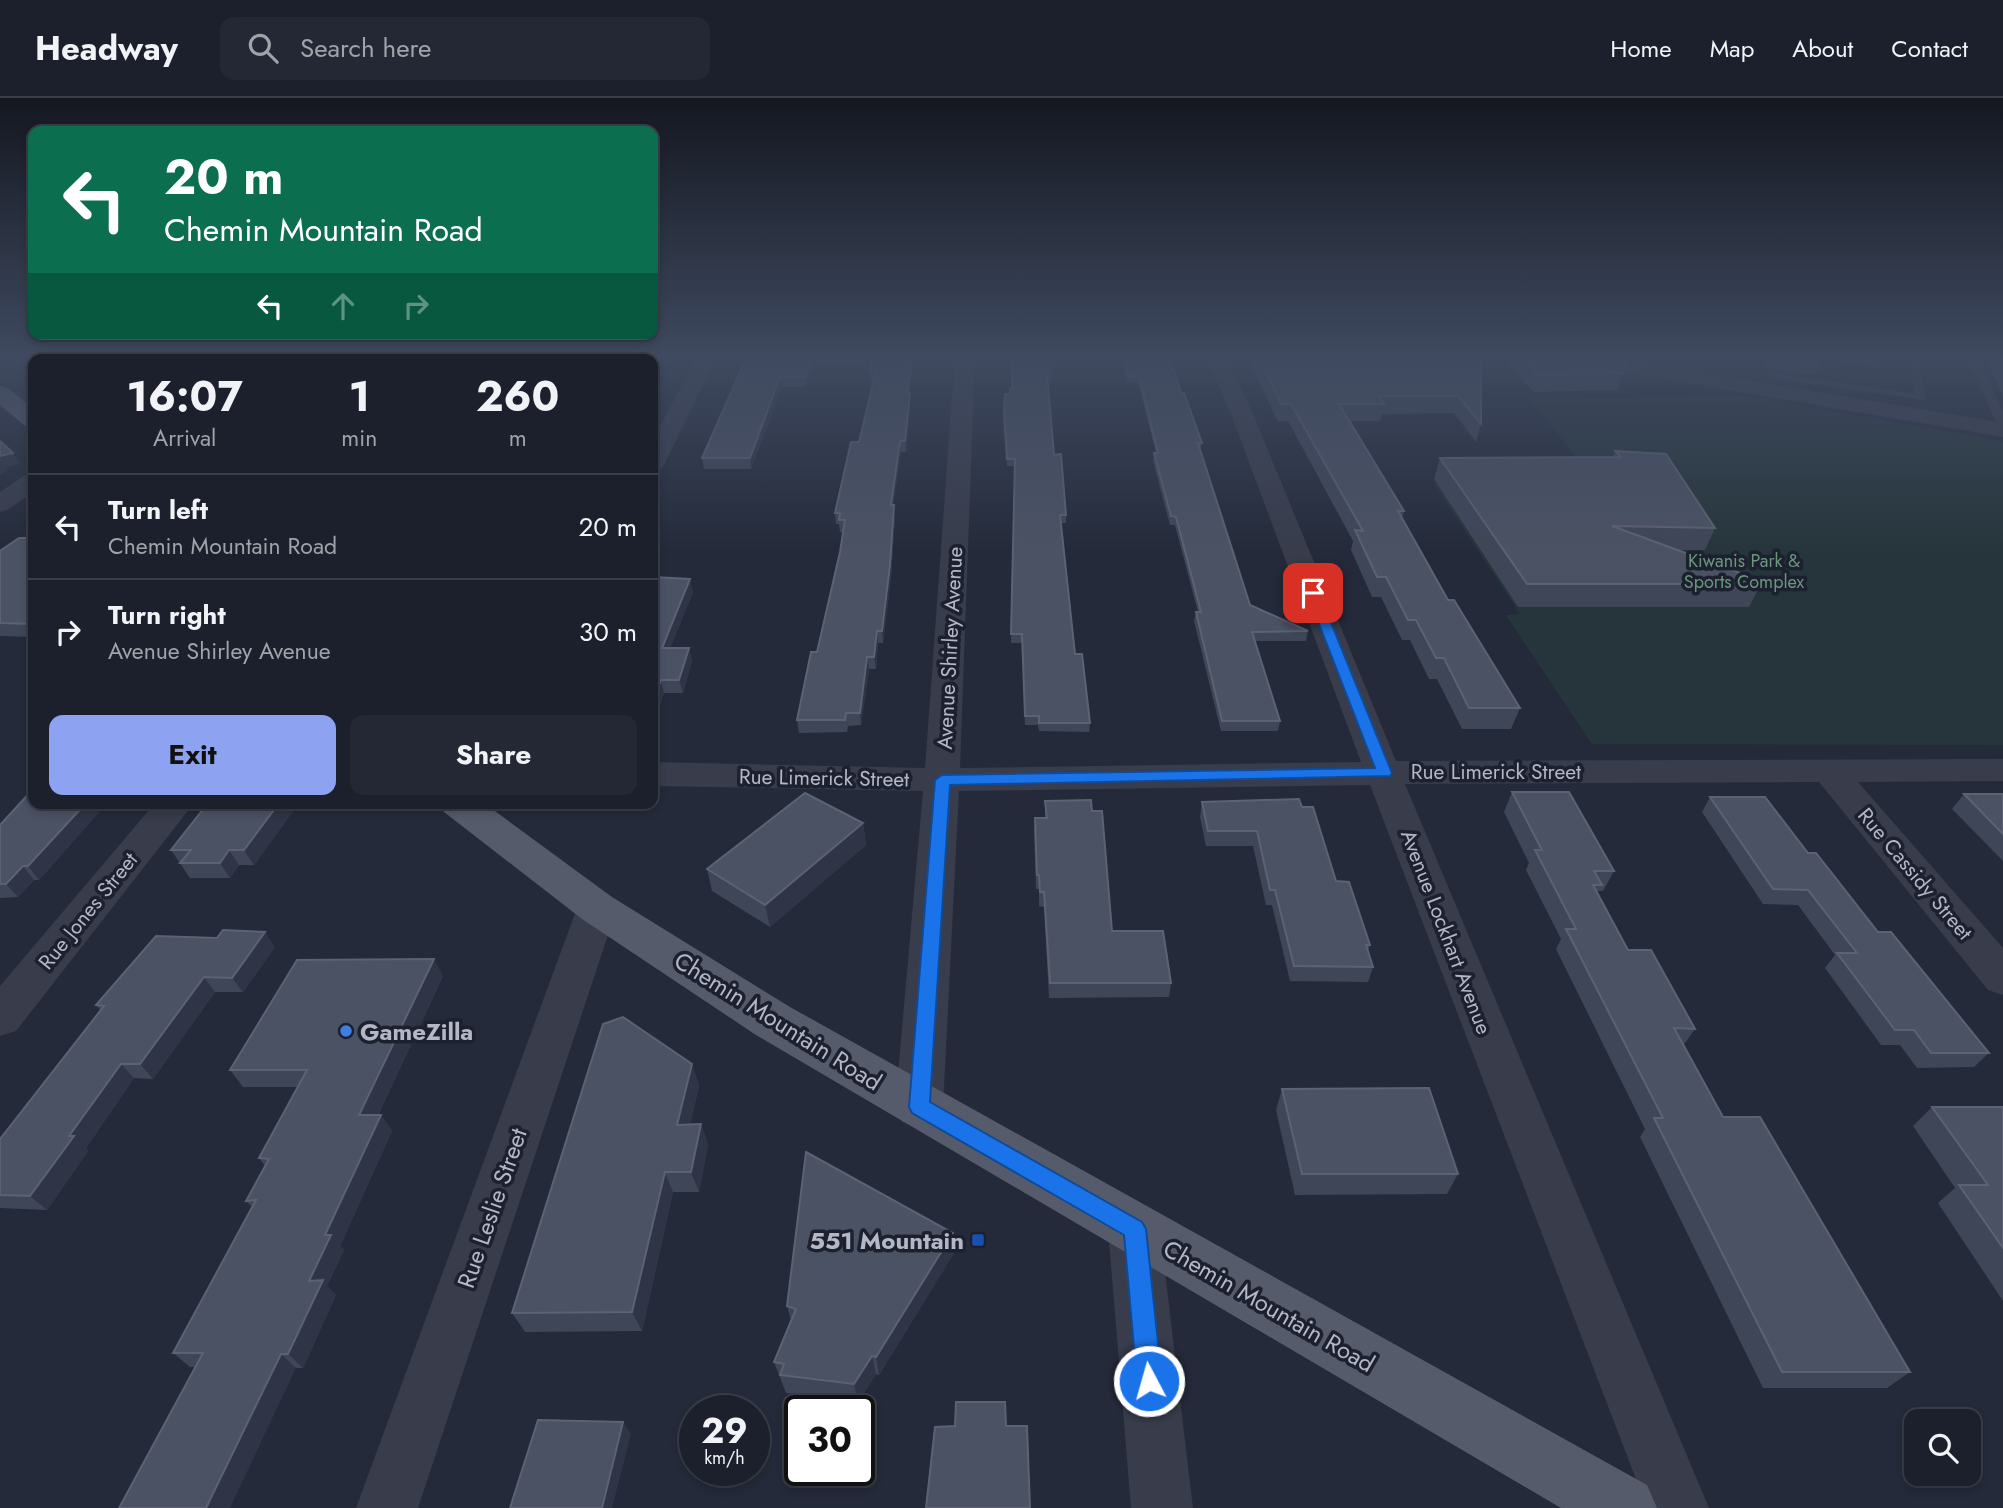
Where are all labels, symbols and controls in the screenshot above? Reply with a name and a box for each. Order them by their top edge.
search box [220,17,710,80]
text: Headway [35,25,178,72]
icon: search [244,29,282,67]
text: Search here [300,29,431,67]
text: Home [1610,31,1672,66]
text: Map [1710,31,1754,66]
text: About [1792,31,1853,66]
text: Contact [1891,31,1968,66]
text: 20 m [164,142,283,212]
icon: left [49,154,140,245]
text: Chemin Mountain Road [164,207,483,253]
icon: left [251,287,289,325]
icon: ahead [324,287,362,325]
icon: right [397,287,435,325]
text: 16:07 [127,366,243,427]
text: 1 [349,366,370,427]
text: 260 [476,366,559,427]
text: Arrival [153,421,216,455]
text: min [341,421,377,455]
text: m [509,421,527,455]
text: Turn left [108,491,208,529]
icon: left [49,508,87,546]
text: 20 m [579,508,637,546]
text: Chemin Mountain Road [108,529,337,563]
street label: Avenue Shirley Avenue [930,546,970,750]
park label: Kiwanis Park & Sports Complex [1684,548,1805,595]
pin [1283,563,1343,623]
icon: arrive [1294,574,1332,612]
text: Turn right [108,596,226,634]
icon: right [49,613,87,651]
text: 30 m [579,613,637,651]
text: Avenue Shirley Avenue [108,634,331,668]
button: Exit [49,715,336,795]
button: Share [350,715,637,795]
street label: Rue Limerick Street [1411,757,1581,787]
street label: Rue Limerick Street [739,762,909,794]
street label: Rue Cassidy Street [1851,801,1979,947]
street label: Avenue Lockhart Avenue [1393,825,1499,1039]
street label: Rue Jones Street [31,846,145,976]
street label: Chemin Mountain Road [667,943,889,1099]
place label: GameZilla [360,1014,473,1049]
marker: GameZilla [338,1023,354,1039]
street label: Rue Leslie Street [448,1123,536,1293]
place label: 551 Mountain [809,1223,964,1258]
street label: Chemin Mountain Road [1157,1231,1381,1381]
marker: 551 Mountain [970,1232,986,1248]
position arrow [1112,1344,1186,1418]
speed limit sign: 30 [784,1395,875,1486]
text: 29 [701,1406,748,1456]
map controls [1904,1409,1981,1486]
button: search [1904,1409,1981,1486]
text: km/h [704,1445,745,1471]

